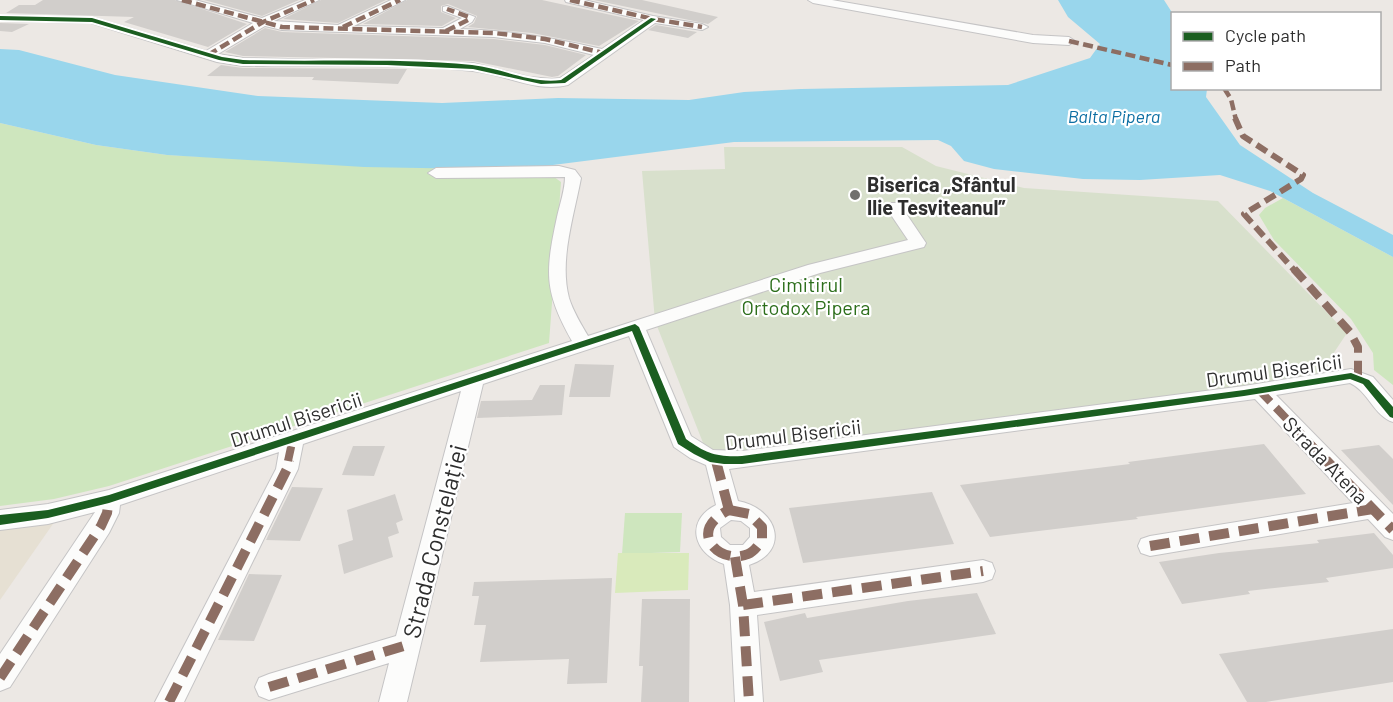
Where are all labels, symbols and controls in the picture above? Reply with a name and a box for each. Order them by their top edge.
legend [1171,12,1381,90]
text: Cycle path [1225,24,1306,46]
text: Path [1225,54,1261,76]
water label: Balta Pipera [1068,105,1160,127]
place label: Biserica „Sfântul Ilie Tesviteanul” [867,172,1016,219]
marker: Biserica „Sfântul Ilie Tesviteanul” [848,188,862,202]
park label: Cimitirul Ortodox Pipera [742,272,870,319]
street label: Drumul Bisericii [1204,349,1344,391]
street label: Drumul Bisericii [227,386,365,452]
street label: Strada Atena [1278,411,1374,509]
street label: Drumul Bisericii [723,414,863,454]
street label: Strada Constelației [396,441,472,641]

